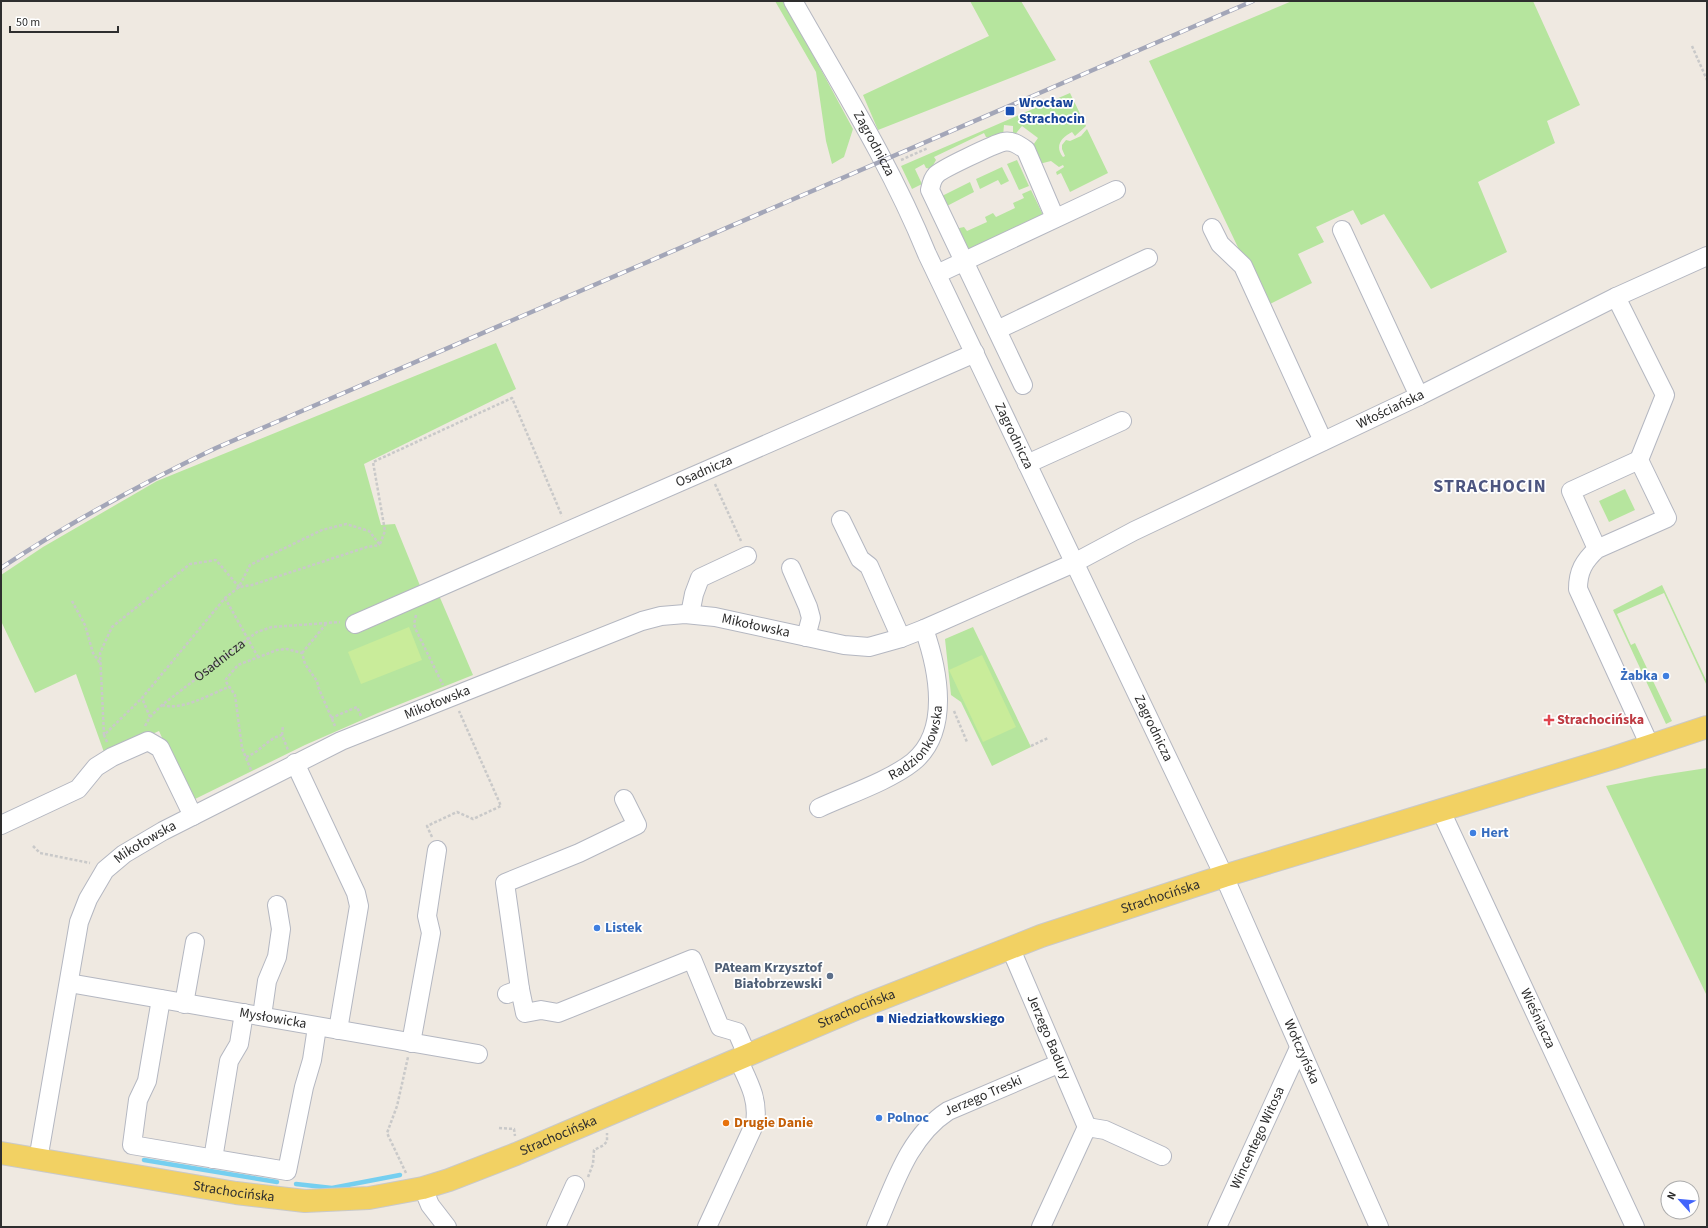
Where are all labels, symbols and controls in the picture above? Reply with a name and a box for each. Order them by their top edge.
scale bar [10,8,118,34]
text: 50 m [16,14,40,31]
place label: Wrocław Strachocin [1019,93,1085,129]
marker: Wrocław Strachocin [1004,105,1016,117]
street label: Zagrodnicza [848,107,900,180]
street label: Włościańska [1353,385,1428,434]
street label: Zagrodnicza [989,399,1038,472]
street label: Osadnicza [673,450,736,493]
district label: STRACHOCIN [1433,474,1547,499]
street label: Mikołowska [720,609,792,643]
street label: Osadnicza [190,634,250,687]
place label: Żabka [1620,666,1658,686]
marker: Żabka [1661,671,1671,681]
street label: Mikołowska [401,680,473,725]
street label: Zagrodnicza [1129,691,1178,765]
street label: Radzionkowska [885,705,948,785]
place label: Strachocińska [1557,710,1644,730]
marker: Strachocińska [1544,715,1554,725]
street label: Mikołowska [110,816,180,868]
place label: Hert [1481,823,1509,843]
marker: Hert [1468,828,1478,838]
street label: Strachocińska [1118,875,1203,919]
place label: Listek [605,918,642,938]
marker: Listek [592,923,602,933]
place label: PAteam Krzysztof Białobrzewski [714,958,823,994]
marker: PAteam Krzysztof Białobrzewski [825,971,835,981]
street label: Strachocińska [815,984,898,1034]
street label: Wieśniacza [1515,985,1560,1052]
street label: Jerzego Badury [1021,991,1076,1083]
street label: Mysłowicka [238,1003,308,1034]
place label: Niedziałkowskiego [888,1009,1005,1029]
marker: Niedziałkowskiego [875,1014,885,1024]
street label: Wołczyńska [1279,1016,1325,1087]
street label: Jerzego Treski [941,1070,1025,1122]
street label: Wincentego Witosa [1226,1083,1290,1193]
place label: Polnoc [887,1108,930,1128]
street label: Strachocińska [517,1111,600,1161]
place label: Drugie Danie [734,1113,813,1133]
marker: Polnoc [874,1113,884,1123]
marker: Drugie Danie [721,1118,731,1128]
street label: Strachocińska [191,1176,276,1207]
north arrow [1660,1180,1700,1220]
text: N [1663,1189,1680,1202]

